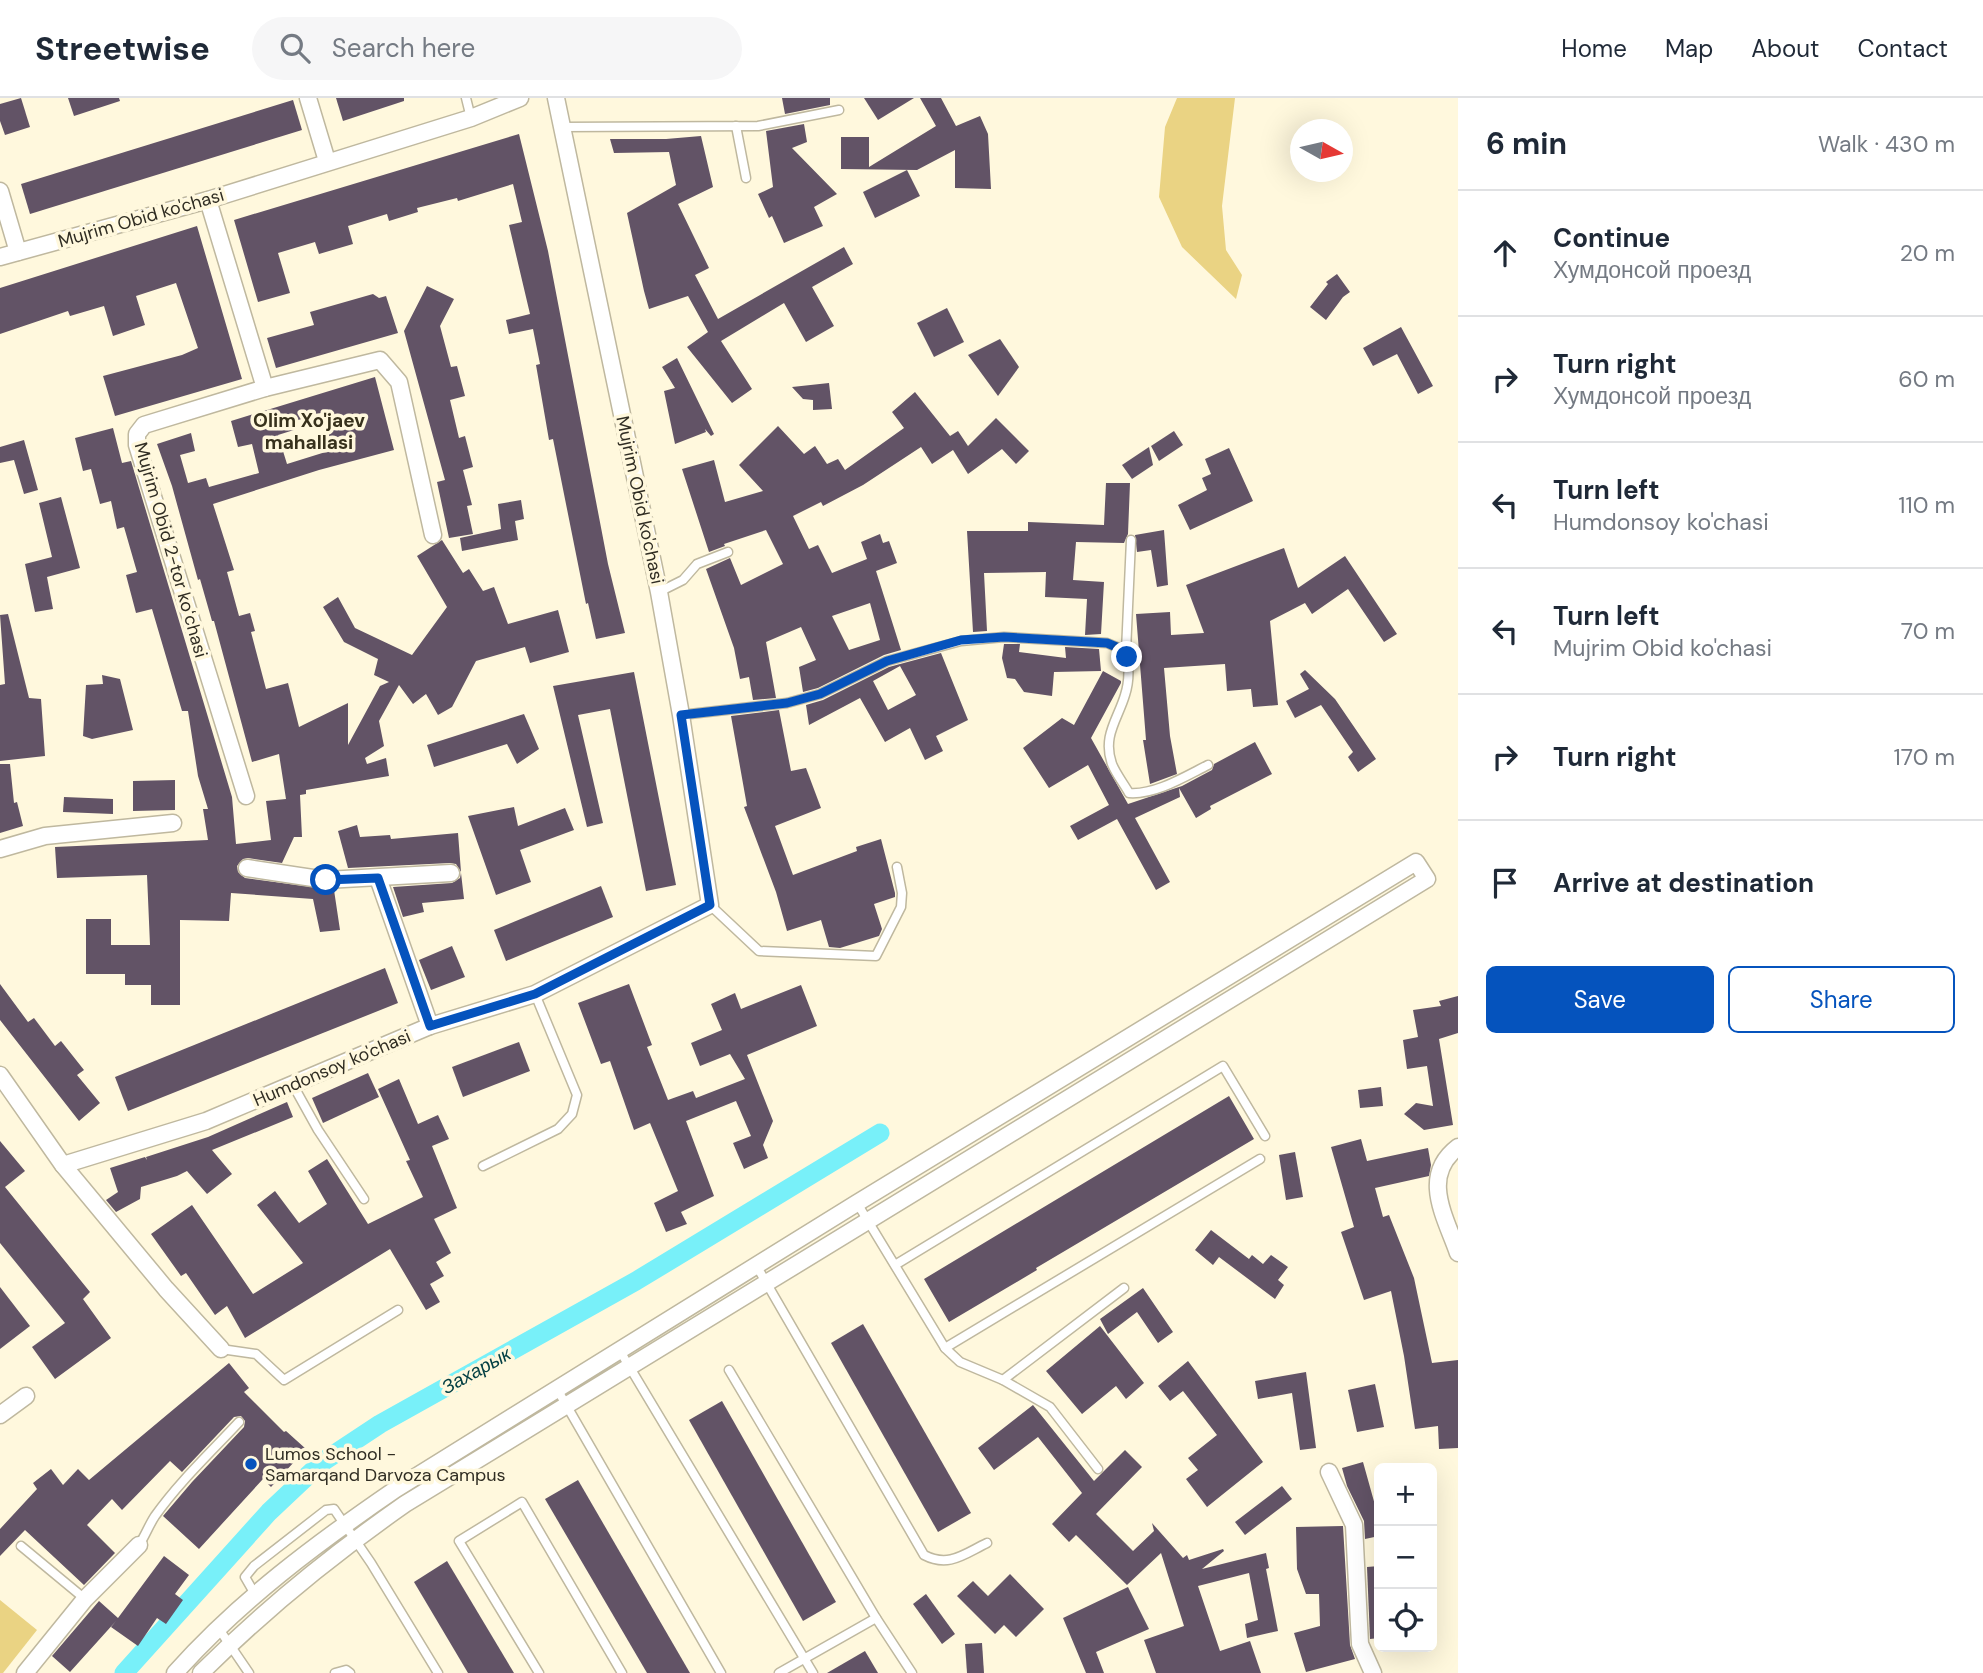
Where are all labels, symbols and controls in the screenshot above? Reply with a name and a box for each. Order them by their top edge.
search box [252,17,742,80]
text: Streetwise [35,27,210,70]
icon: search [276,29,314,67]
text: Search here [332,31,475,65]
text: Home [1561,33,1627,64]
text: Map [1665,33,1713,64]
text: About [1751,33,1820,64]
text: Contact [1858,33,1948,64]
north arrow [1290,119,1353,182]
text: 6 min [1486,124,1567,163]
text: Walk · 430 m [1818,129,1955,159]
street label: Mujrim Obid ko'chasi [55,183,227,253]
text: Continue [1553,221,1670,255]
icon: ahead [1486,234,1524,272]
text: 20 m [1900,238,1955,268]
text: Хумдонсой проезд [1553,255,1751,285]
text: Turn right [1553,347,1677,381]
icon: right [1486,360,1524,398]
text: 60 m [1898,364,1955,394]
text: Хумдонсой проезд [1553,381,1751,411]
district label: Olim Xo'jaev mahallasi [253,408,365,455]
street label: Mujrim Obid ko'chasi [610,414,670,586]
street label: Mujrim Obid 2-tor koʻchasi [129,439,213,661]
text: Turn left [1553,473,1660,507]
icon: left [1486,486,1524,524]
text: 110 m [1898,490,1955,520]
text: Humdonsoy ko'chasi [1553,507,1769,537]
text: Turn left [1553,599,1660,633]
icon: left [1486,612,1524,650]
text: 70 m [1901,616,1955,646]
text: Mujrim Obid ko'chasi [1553,633,1772,663]
route end [1111,641,1142,672]
icon: right [1486,738,1524,776]
text: Turn right [1553,740,1677,774]
text: 170 m [1894,742,1955,772]
route start [310,864,341,895]
icon: arrive [1486,864,1524,902]
text: Arrive at destination [1553,866,1814,900]
button: Save [1486,966,1714,1033]
button: Share [1728,966,1955,1033]
street label: Humdonsoy ko'chasi [250,1024,414,1112]
water label: Захарык [437,1341,516,1400]
place label: Lumos School - Samarqand Darvoza Campus [265,1442,506,1487]
marker: Lumos School - Samarqand Darvoza Campus [243,1456,259,1472]
map controls [1374,1463,1437,1652]
button: + [1374,1463,1437,1526]
button: − [1374,1526,1437,1589]
button: locate [1374,1589,1437,1652]

